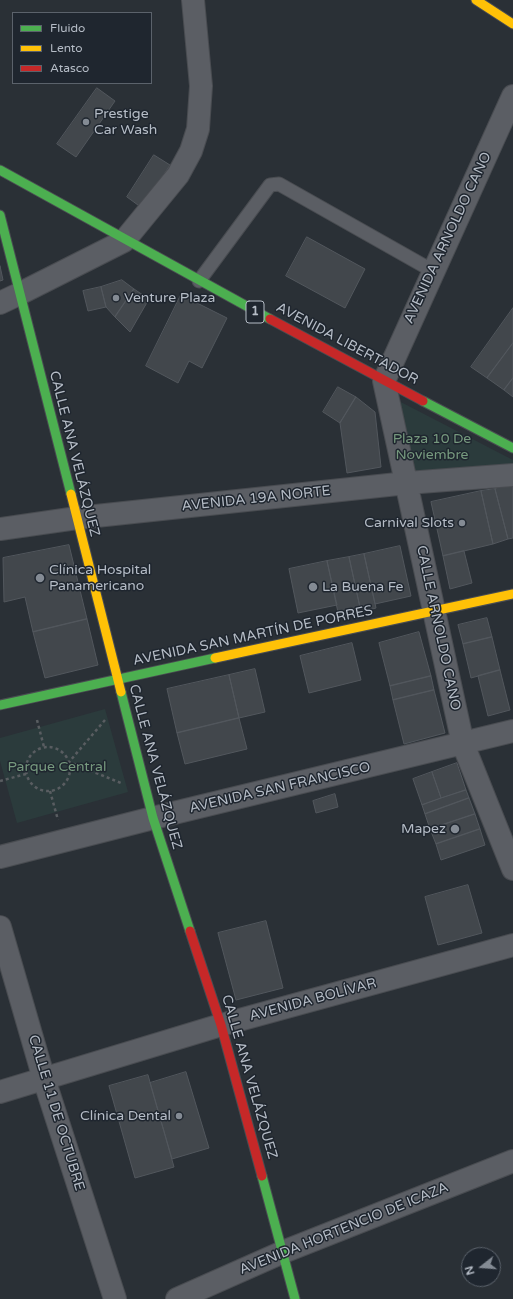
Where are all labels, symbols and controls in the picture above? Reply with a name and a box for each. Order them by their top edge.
legend [12,12,152,84]
text: Fluido [50,21,85,35]
text: Lento [50,41,83,55]
text: Atasco [50,61,89,75]
place label: Prestige Car Wash [94,106,157,138]
marker: Prestige Car Wash [81,117,91,127]
street label: AVENIDA ARNOLDO CANO [401,149,495,327]
place label: Venture Plaza [124,290,215,306]
marker: Venture Plaza [111,293,121,303]
street label: AVENIDA LIBERTADOR [273,299,421,389]
road number: 1 [246,301,264,323]
street label: CALLE ANA VELÁZQUEZ [45,369,103,539]
park label: Plaza 10 De Noviembre [393,431,471,464]
street label: AVENIDA 19A NORTE [181,483,331,515]
place label: Carnival Slots [364,515,454,531]
marker: Carnival Slots [457,518,467,528]
street label: CALLE ARNOLDO CANO [412,544,464,712]
place label: Clínica Hospital Panamericano [49,562,151,594]
marker: Clínica Hospital Panamericano [34,572,46,584]
place label: La Buena Fe [322,579,404,595]
marker: La Buena Fe [307,581,319,593]
street label: AVENIDA SAN MARTÍN DE PORRES [132,602,374,670]
street label: CALLE ANA VELÁZQUEZ [125,683,185,851]
park label: Parque Central [8,759,106,775]
street label: AVENIDA SAN FRANCISCO [188,759,372,817]
place label: Mapez [401,821,446,837]
marker: Mapez [449,823,461,835]
street label: AVENIDA BOLÍVAR [248,975,378,1025]
street label: CALLE ANA VELÁZQUEZ [217,993,281,1161]
street label: CALLE 11 DE OCTUBRE [24,1033,88,1193]
place label: Clínica Dental [80,1108,171,1124]
marker: Clínica Dental [174,1111,184,1121]
street label: AVENIDA HORTENCIO DE ICAZA [237,1179,451,1279]
north arrow [461,1247,501,1287]
text: N [462,1264,478,1276]

